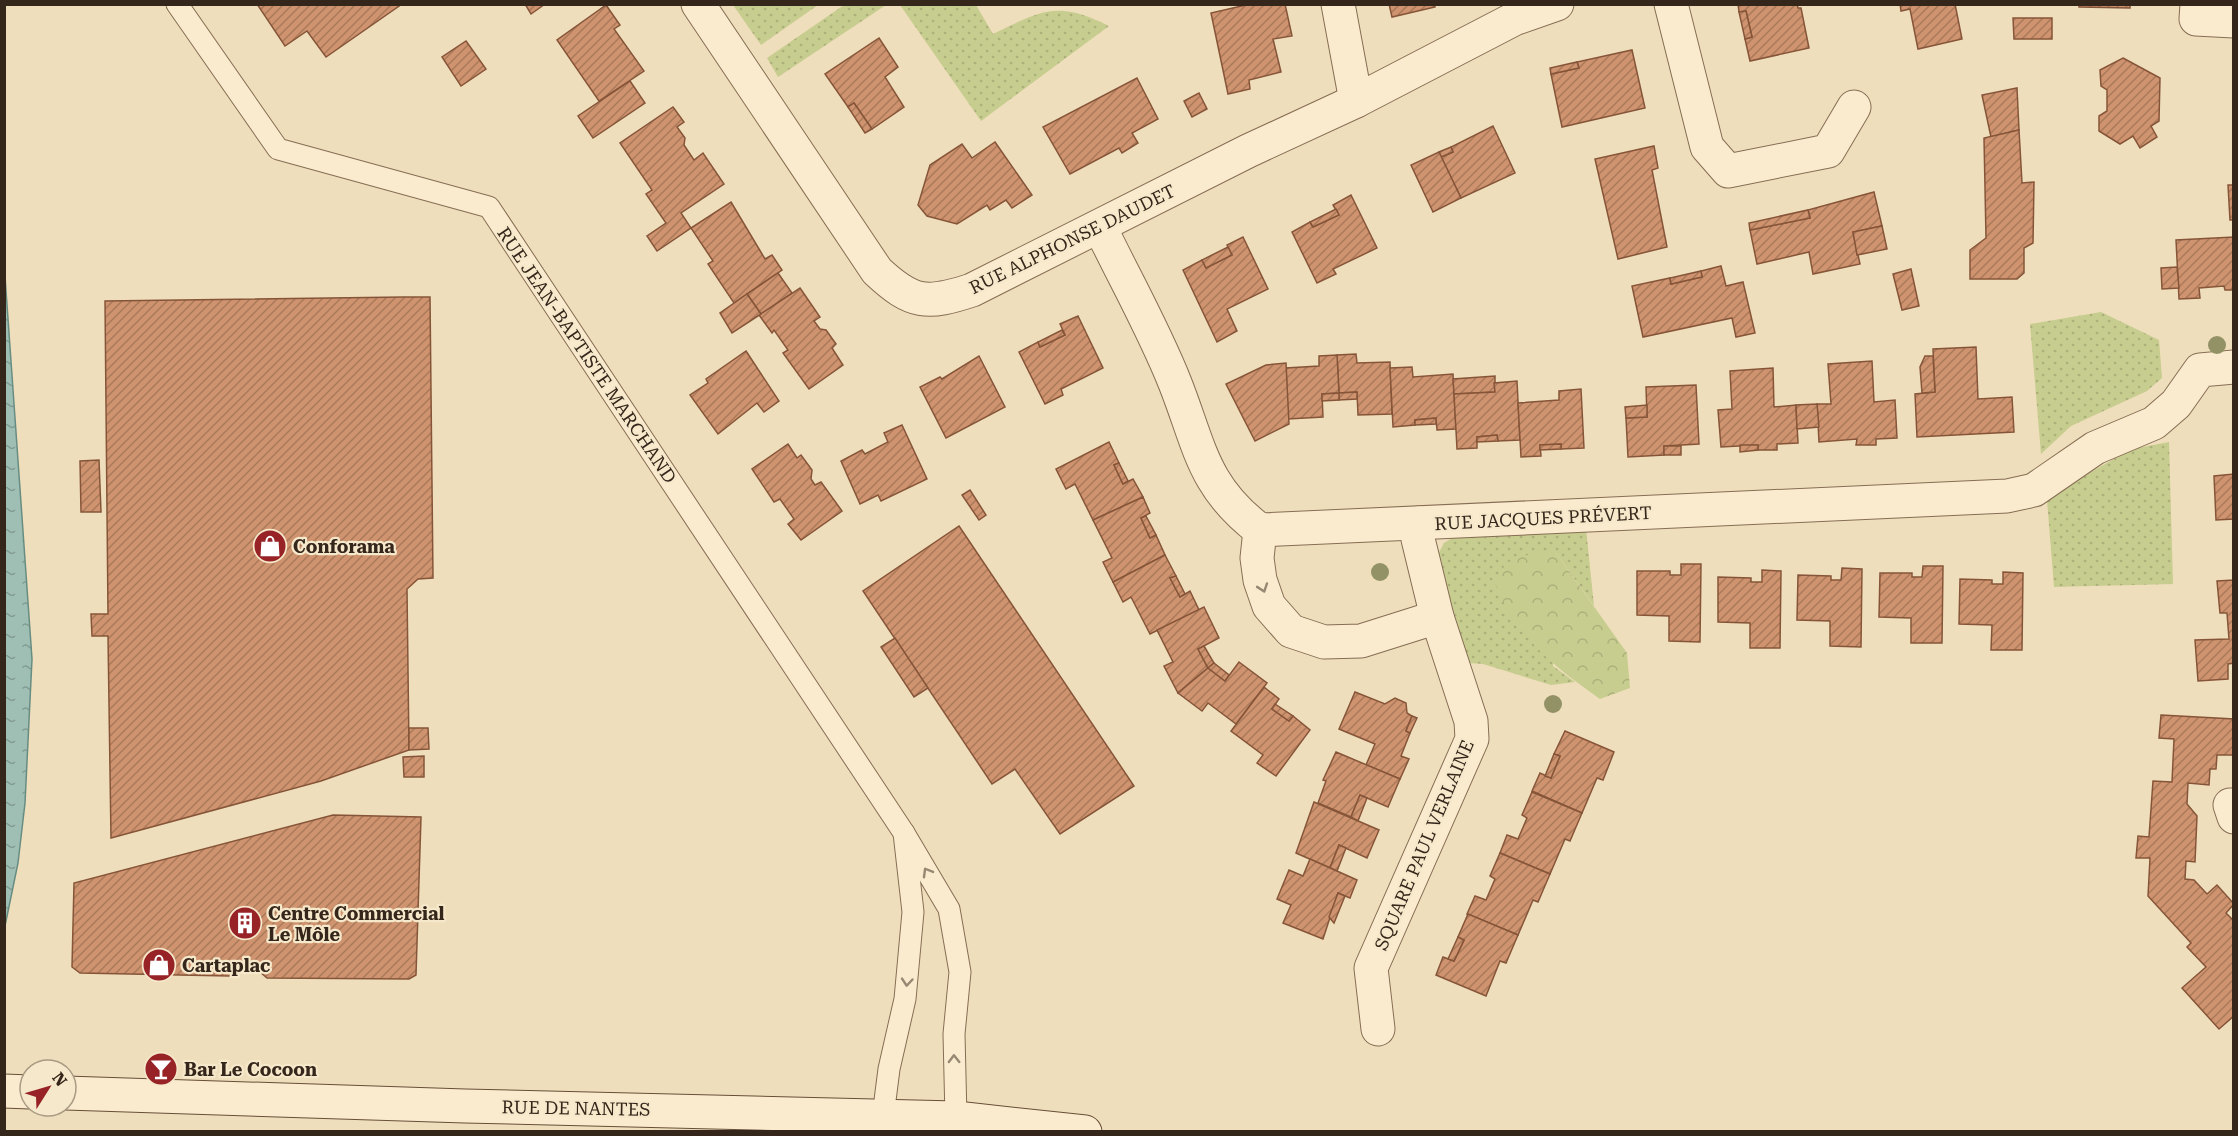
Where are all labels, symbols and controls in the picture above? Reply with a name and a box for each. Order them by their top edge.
street label: RUE ALPHONSE DAUDET [966,180,1178,298]
street label: RUE JEAN-BAPTISTE MARCHAND [493,223,681,487]
street label: RUE JACQUES PRÉVERT [1434,502,1652,534]
shop icon: Conforama [252,528,288,564]
place label: Conforama [293,536,395,557]
one-way arrow [1255,582,1268,592]
street label: SQUARE PAUL VERLAINE [1370,737,1478,953]
one-way arrow [922,868,934,878]
place label: Centre Commercial Le Môle [268,903,445,945]
building icon: Centre Commercial Le Môle [227,905,263,941]
shop icon: Cartaplac [141,947,177,983]
place label: Cartaplac [182,955,270,976]
one-way arrow [901,977,914,986]
bar icon: Bar Le Cocoon [143,1051,179,1087]
one-way arrow [948,1055,960,1064]
north arrow [18,1058,78,1118]
place label: Bar Le Cocoon [184,1059,317,1080]
text: N [48,1069,71,1090]
street label: RUE DE NANTES [501,1096,651,1120]

